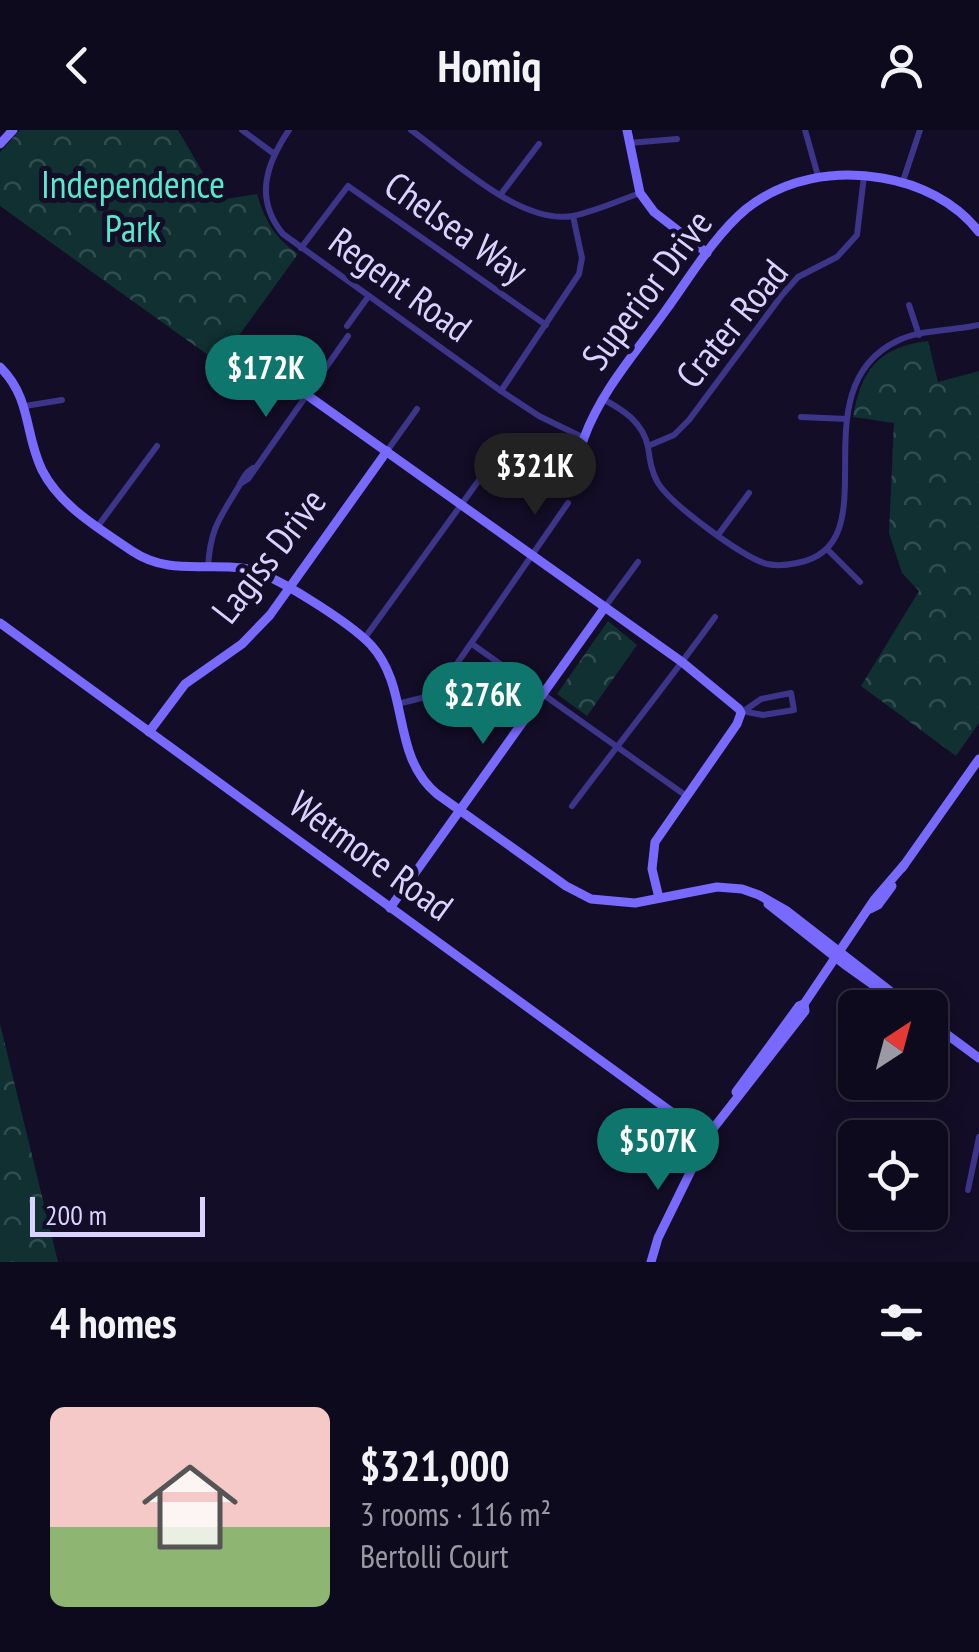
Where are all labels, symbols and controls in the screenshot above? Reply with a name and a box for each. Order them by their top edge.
text: Homiq [438,36,541,94]
icon: back [50,38,105,93]
icon: person [874,38,929,93]
park label: Independence Park [41,159,225,252]
street label: Chelsea Way [376,160,538,294]
street label: Superior Drive [570,199,722,379]
street label: Regent Road [320,216,482,352]
street label: Crater Road [664,249,798,397]
pin: $172K [196,335,336,420]
text: $172K [227,346,305,388]
pin: $321K [465,433,605,518]
text: $321K [496,444,574,486]
street label: Lagiss Drive [200,478,336,632]
pin: $276K [413,662,553,747]
text: $276K [444,673,522,715]
street label: Wetmore Road [280,779,463,931]
north arrow [838,990,948,1100]
map controls [838,990,948,1230]
pin: $507K [588,1108,728,1193]
text: $507K [619,1119,697,1161]
button: locate [838,1120,948,1230]
scale bar [30,1192,205,1236]
text: 200 m [45,1196,107,1233]
text: 4 homes [50,1295,177,1350]
icon: filters [874,1295,929,1350]
text: $321,000 [360,1438,510,1493]
icon: home [130,1447,250,1567]
text: 3 rooms · 116 m² [360,1493,551,1535]
text: Bertolli Court [360,1535,509,1577]

